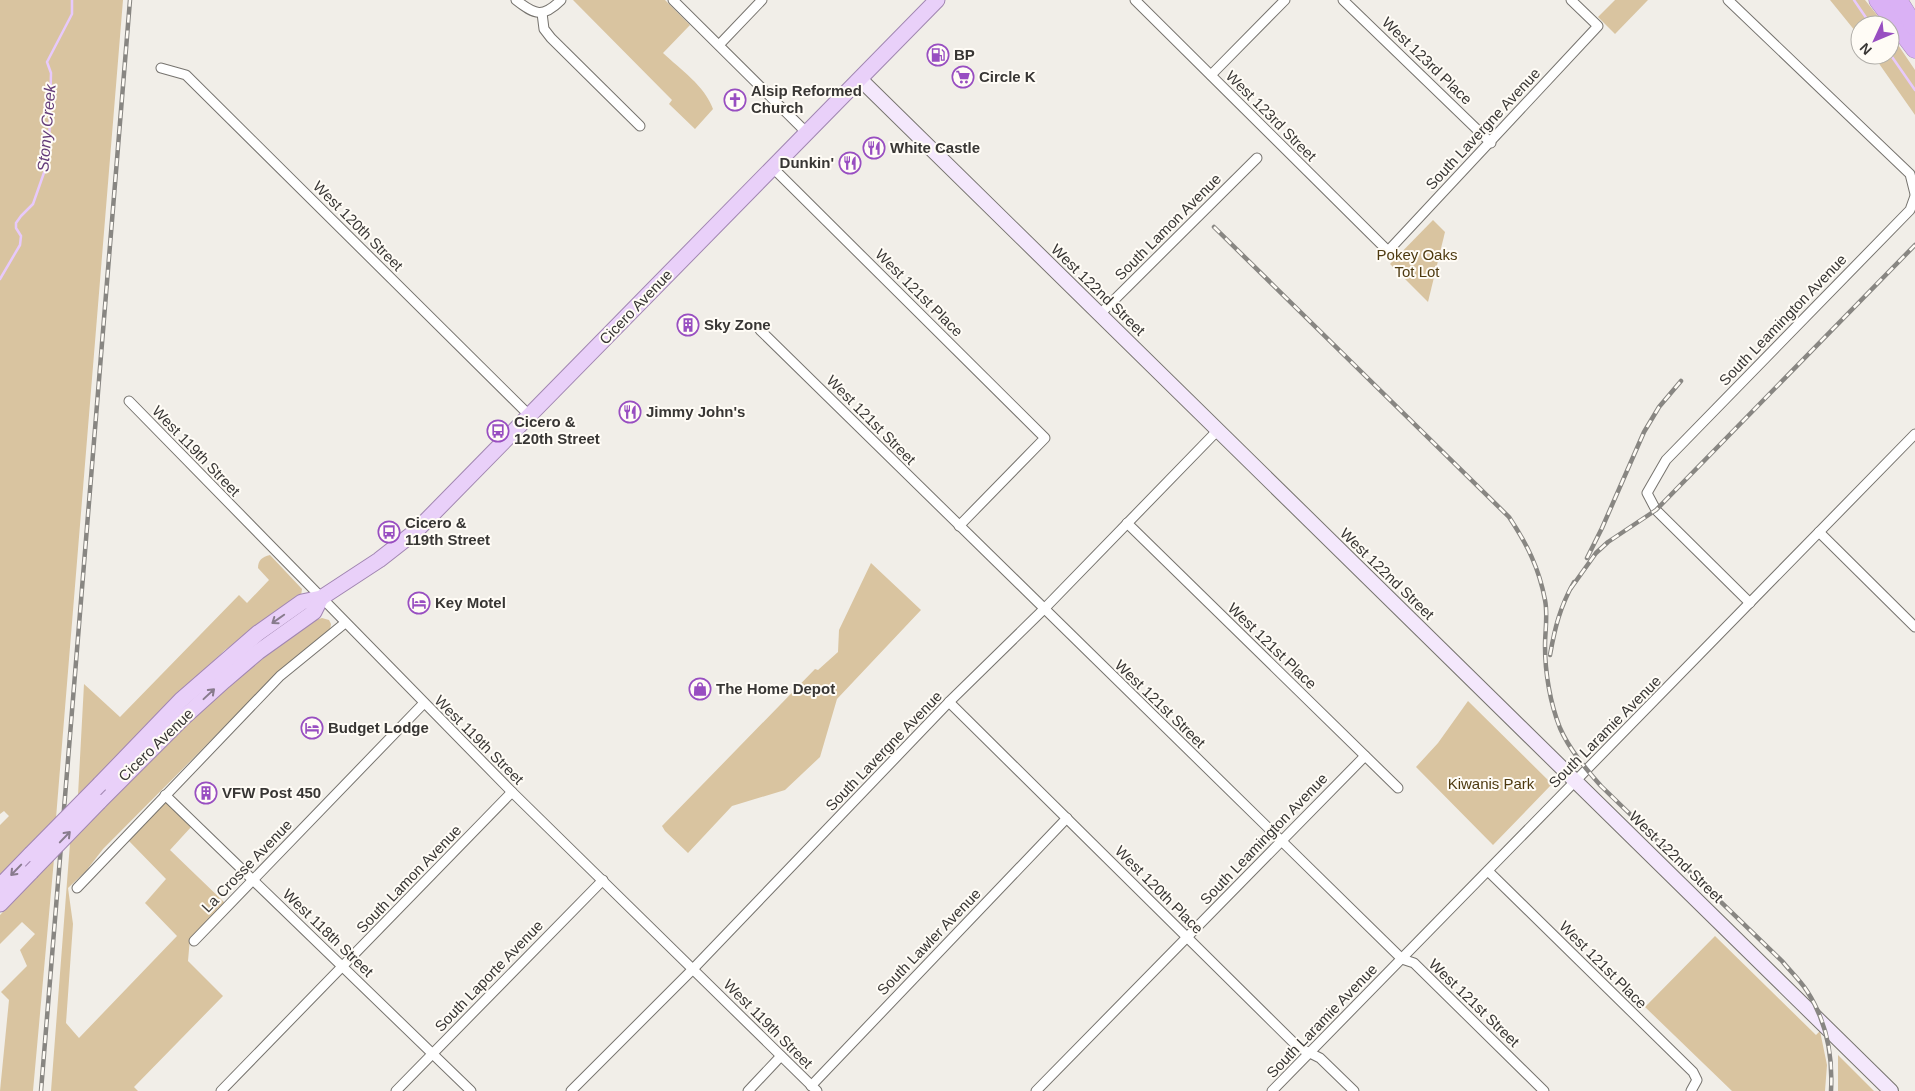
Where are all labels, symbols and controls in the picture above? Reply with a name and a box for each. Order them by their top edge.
street label: West 123rd Place [1379,13,1476,108]
north arrow [1850,15,1900,65]
text: N [1856,40,1875,58]
fuel station icon: BP [926,43,950,67]
place label: BP [954,46,975,63]
street label: South Lavergne Avenue [1422,64,1543,193]
supermarket icon: Circle K [951,65,975,89]
street label: West 123rd Street [1223,67,1321,165]
place label: Circle K [979,68,1036,85]
water label: Stony Creek [34,82,59,173]
place label: Alsip Reformed Church [751,82,862,116]
church icon: Alsip Reformed Church [723,88,747,112]
restaurant icon: White Castle [862,136,886,160]
place label: White Castle [890,139,980,156]
restaurant icon: Dunkin' [838,151,862,175]
place label: Dunkin' [780,154,834,171]
street label: South Lamon Avenue [1111,170,1224,283]
street label: West 120th Street [310,177,407,275]
street label: West 122nd Street [1048,240,1149,339]
street label: West 121st Place [872,245,967,340]
park label: Pokey Oaks Tot Lot [1377,246,1457,280]
street label: South Leamington Avenue [1715,251,1850,389]
street label: Cicero Avenue [596,266,676,348]
building icon: Sky Zone [676,313,700,337]
place label: Sky Zone [704,316,771,333]
street label: West 121st Street [823,372,920,468]
restaurant icon: Jimmy John's [618,400,642,424]
street label: West 119th Street [149,402,244,500]
place label: Jimmy John's [646,403,745,420]
place label: Cicero & 120th Street [514,413,600,447]
bus stop icon: Cicero & 120th Street [486,419,510,443]
place label: Cicero & 119th Street [405,514,490,548]
bus stop icon: Cicero & 119th Street [377,520,401,544]
street label: West 122nd Street [1337,524,1438,623]
hotel icon: Key Motel [407,591,431,615]
place label: Key Motel [435,594,506,611]
street label: West 121st Place [1225,599,1320,692]
one-way arrow [271,614,285,624]
street label: West 121st Street [1112,656,1210,752]
street label: South Laramie Avenue [1545,672,1664,791]
shop icon: The Home Depot [688,677,712,701]
place label: The Home Depot [716,680,835,697]
street label: South Lavergne Avenue [822,687,945,814]
one-way arrow [203,688,216,700]
street label: West 119th Street [431,692,528,788]
street label: Cicero Avenue [115,705,197,785]
hotel icon: Budget Lodge [300,716,324,740]
place label: Budget Lodge [328,719,429,736]
street label: South Leamington Avenue [1196,770,1331,908]
park label: Kiwanis Park [1448,775,1535,792]
building icon: VFW Post 450 [194,781,218,805]
place label: VFW Post 450 [222,784,321,801]
street label: West 122nd Street [1626,807,1727,906]
street label: La Crosse Avenue [198,816,295,916]
street label: South Lamon Avenue [353,821,464,936]
one-way arrow [58,831,71,843]
street label: West 120th Place [1112,842,1207,937]
one-way arrow [10,864,22,876]
street label: West 118th Street [280,885,378,981]
street label: South Lawler Avenue [873,885,984,998]
street label: South Laporte Avenue [431,916,546,1035]
street label: West 121st Place [1556,917,1651,1012]
street label: West 121st Street [1426,955,1524,1051]
street label: South Laramie Avenue [1263,960,1380,1081]
street label: West 119th Street [720,976,817,1072]

